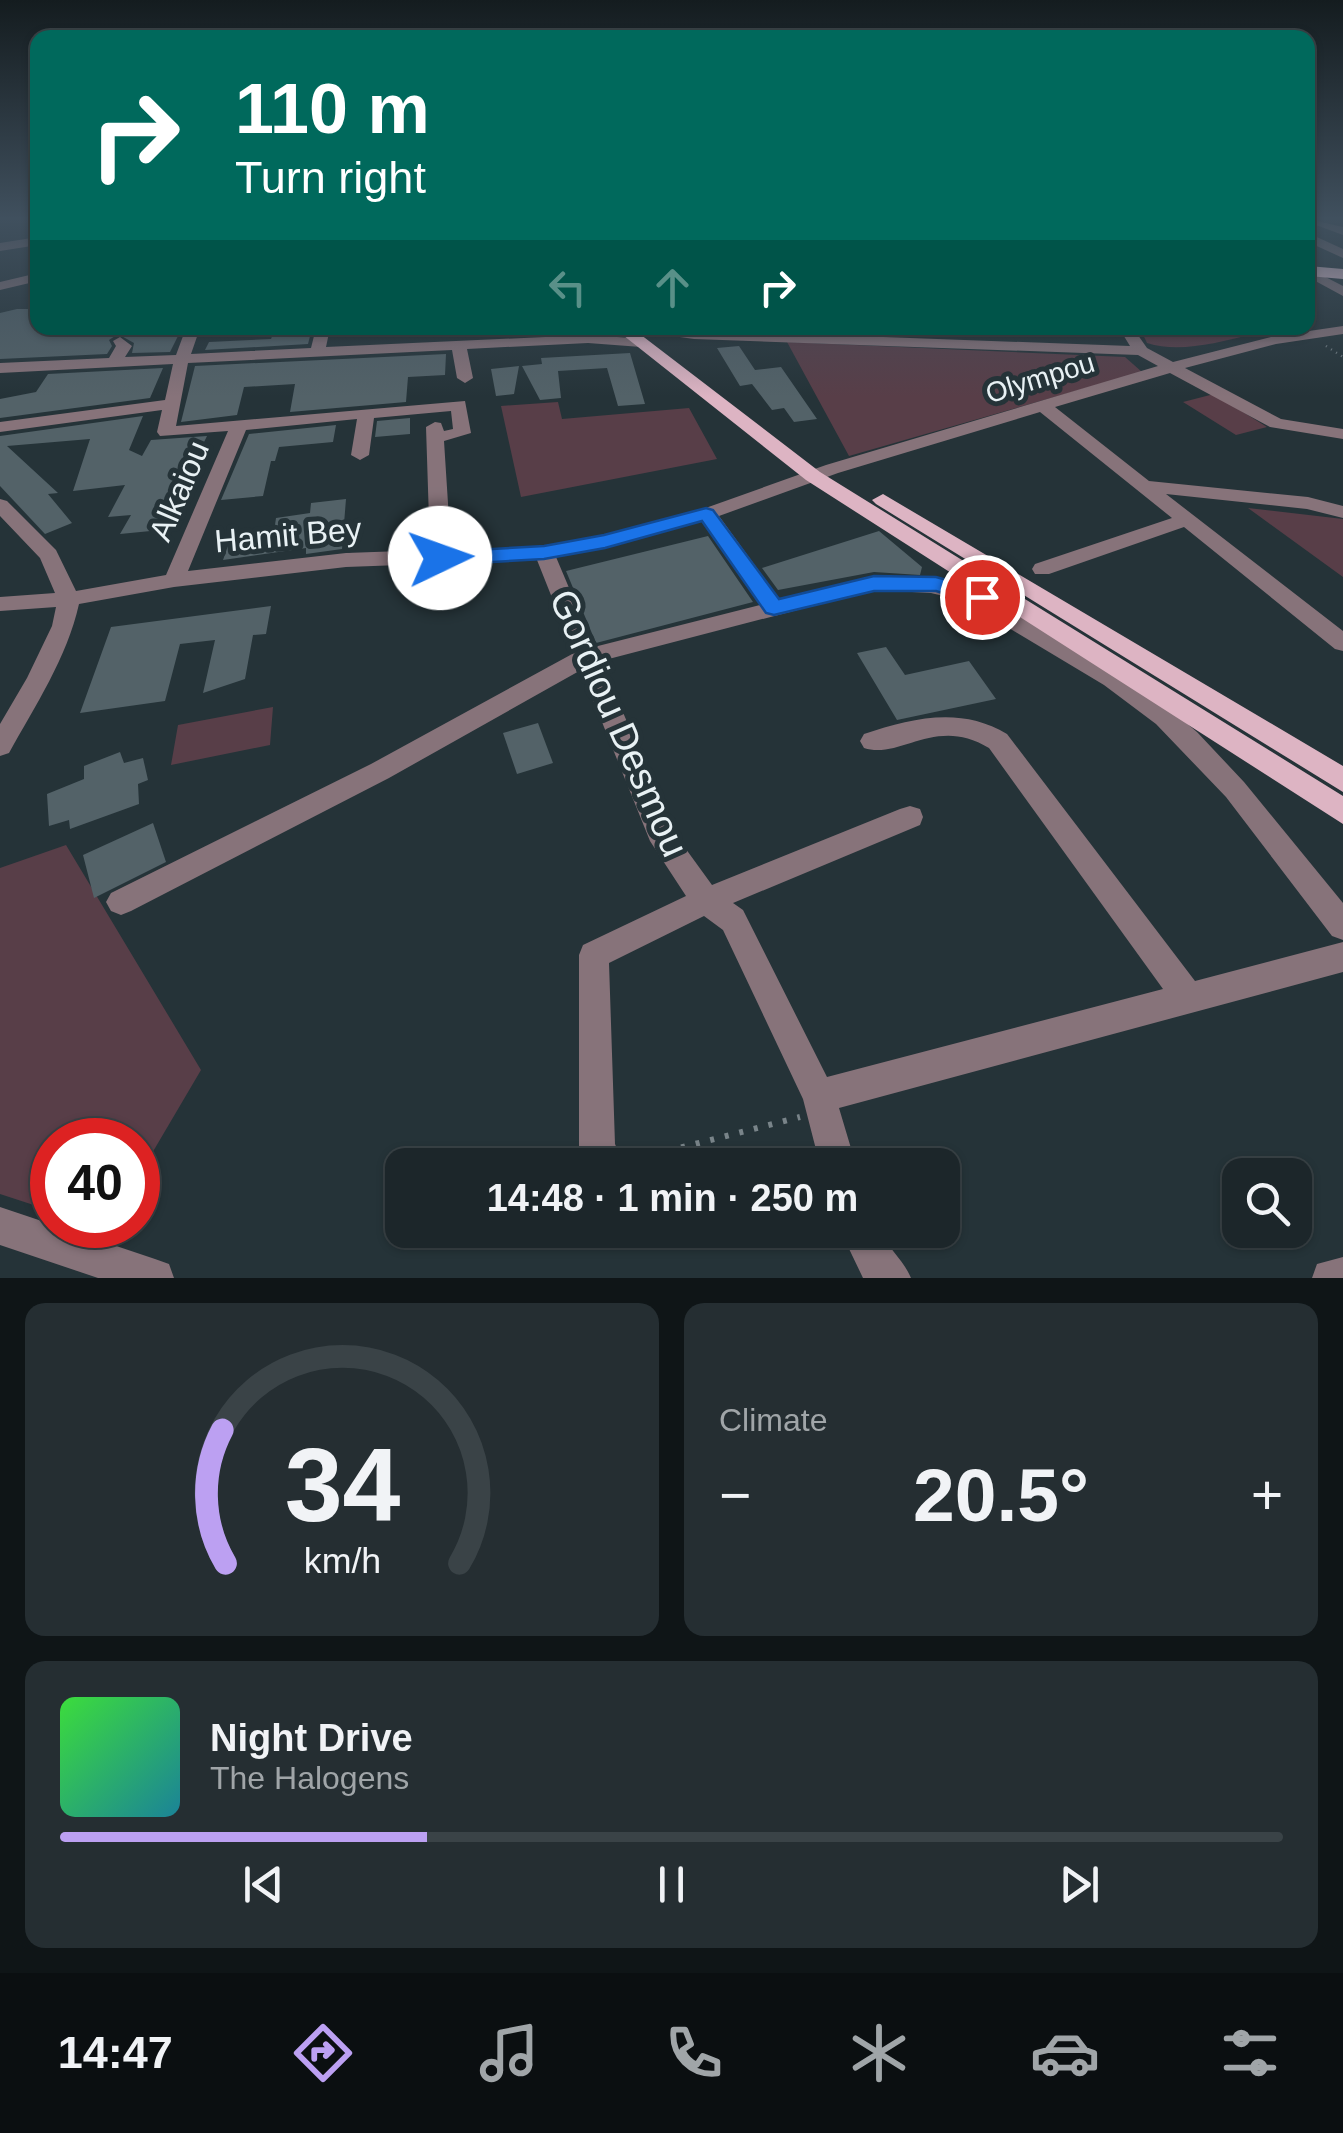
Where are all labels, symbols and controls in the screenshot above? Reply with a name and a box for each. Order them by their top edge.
icon: right [70,70,200,200]
text: 110 m [235,70,430,148]
text: Turn right [235,152,426,203]
icon: left [540,260,595,315]
icon: ahead [645,260,700,315]
icon: right [750,260,805,315]
street label: Olympou [982,347,1098,409]
street label: Alkaiou [142,436,216,546]
position arrow [388,506,492,610]
street label: Hamit Bey [213,511,363,559]
pin [940,555,1025,640]
icon: arrive [955,570,1010,625]
street label: Gordiou Desmou [541,583,697,863]
speed limit sign: 40 [30,1118,160,1248]
map controls [1222,1158,1312,1248]
button: search [1222,1158,1312,1248]
text: 14:48 · 1 min · 250 m [487,1177,858,1219]
text: Climate [719,1402,827,1438]
text: 34 [284,1427,400,1543]
text: 20.5° [913,1453,1089,1537]
text: − [719,1464,751,1526]
text: + [1251,1464,1283,1526]
text: km/h [303,1541,381,1581]
text: Night Drive [210,1717,413,1759]
text: The Halogens [210,1760,409,1796]
icon: previous [236,1857,291,1912]
icon: pause [644,1857,699,1912]
icon: next [1052,1857,1107,1912]
icon: directions [288,2018,358,2088]
icon: music [474,2018,544,2088]
icon: phone [659,2018,729,2088]
icon: climate [844,2018,914,2088]
icon: car [1030,2018,1100,2088]
icon: filters [1215,2018,1285,2088]
text: 14:47 [58,2027,173,2078]

